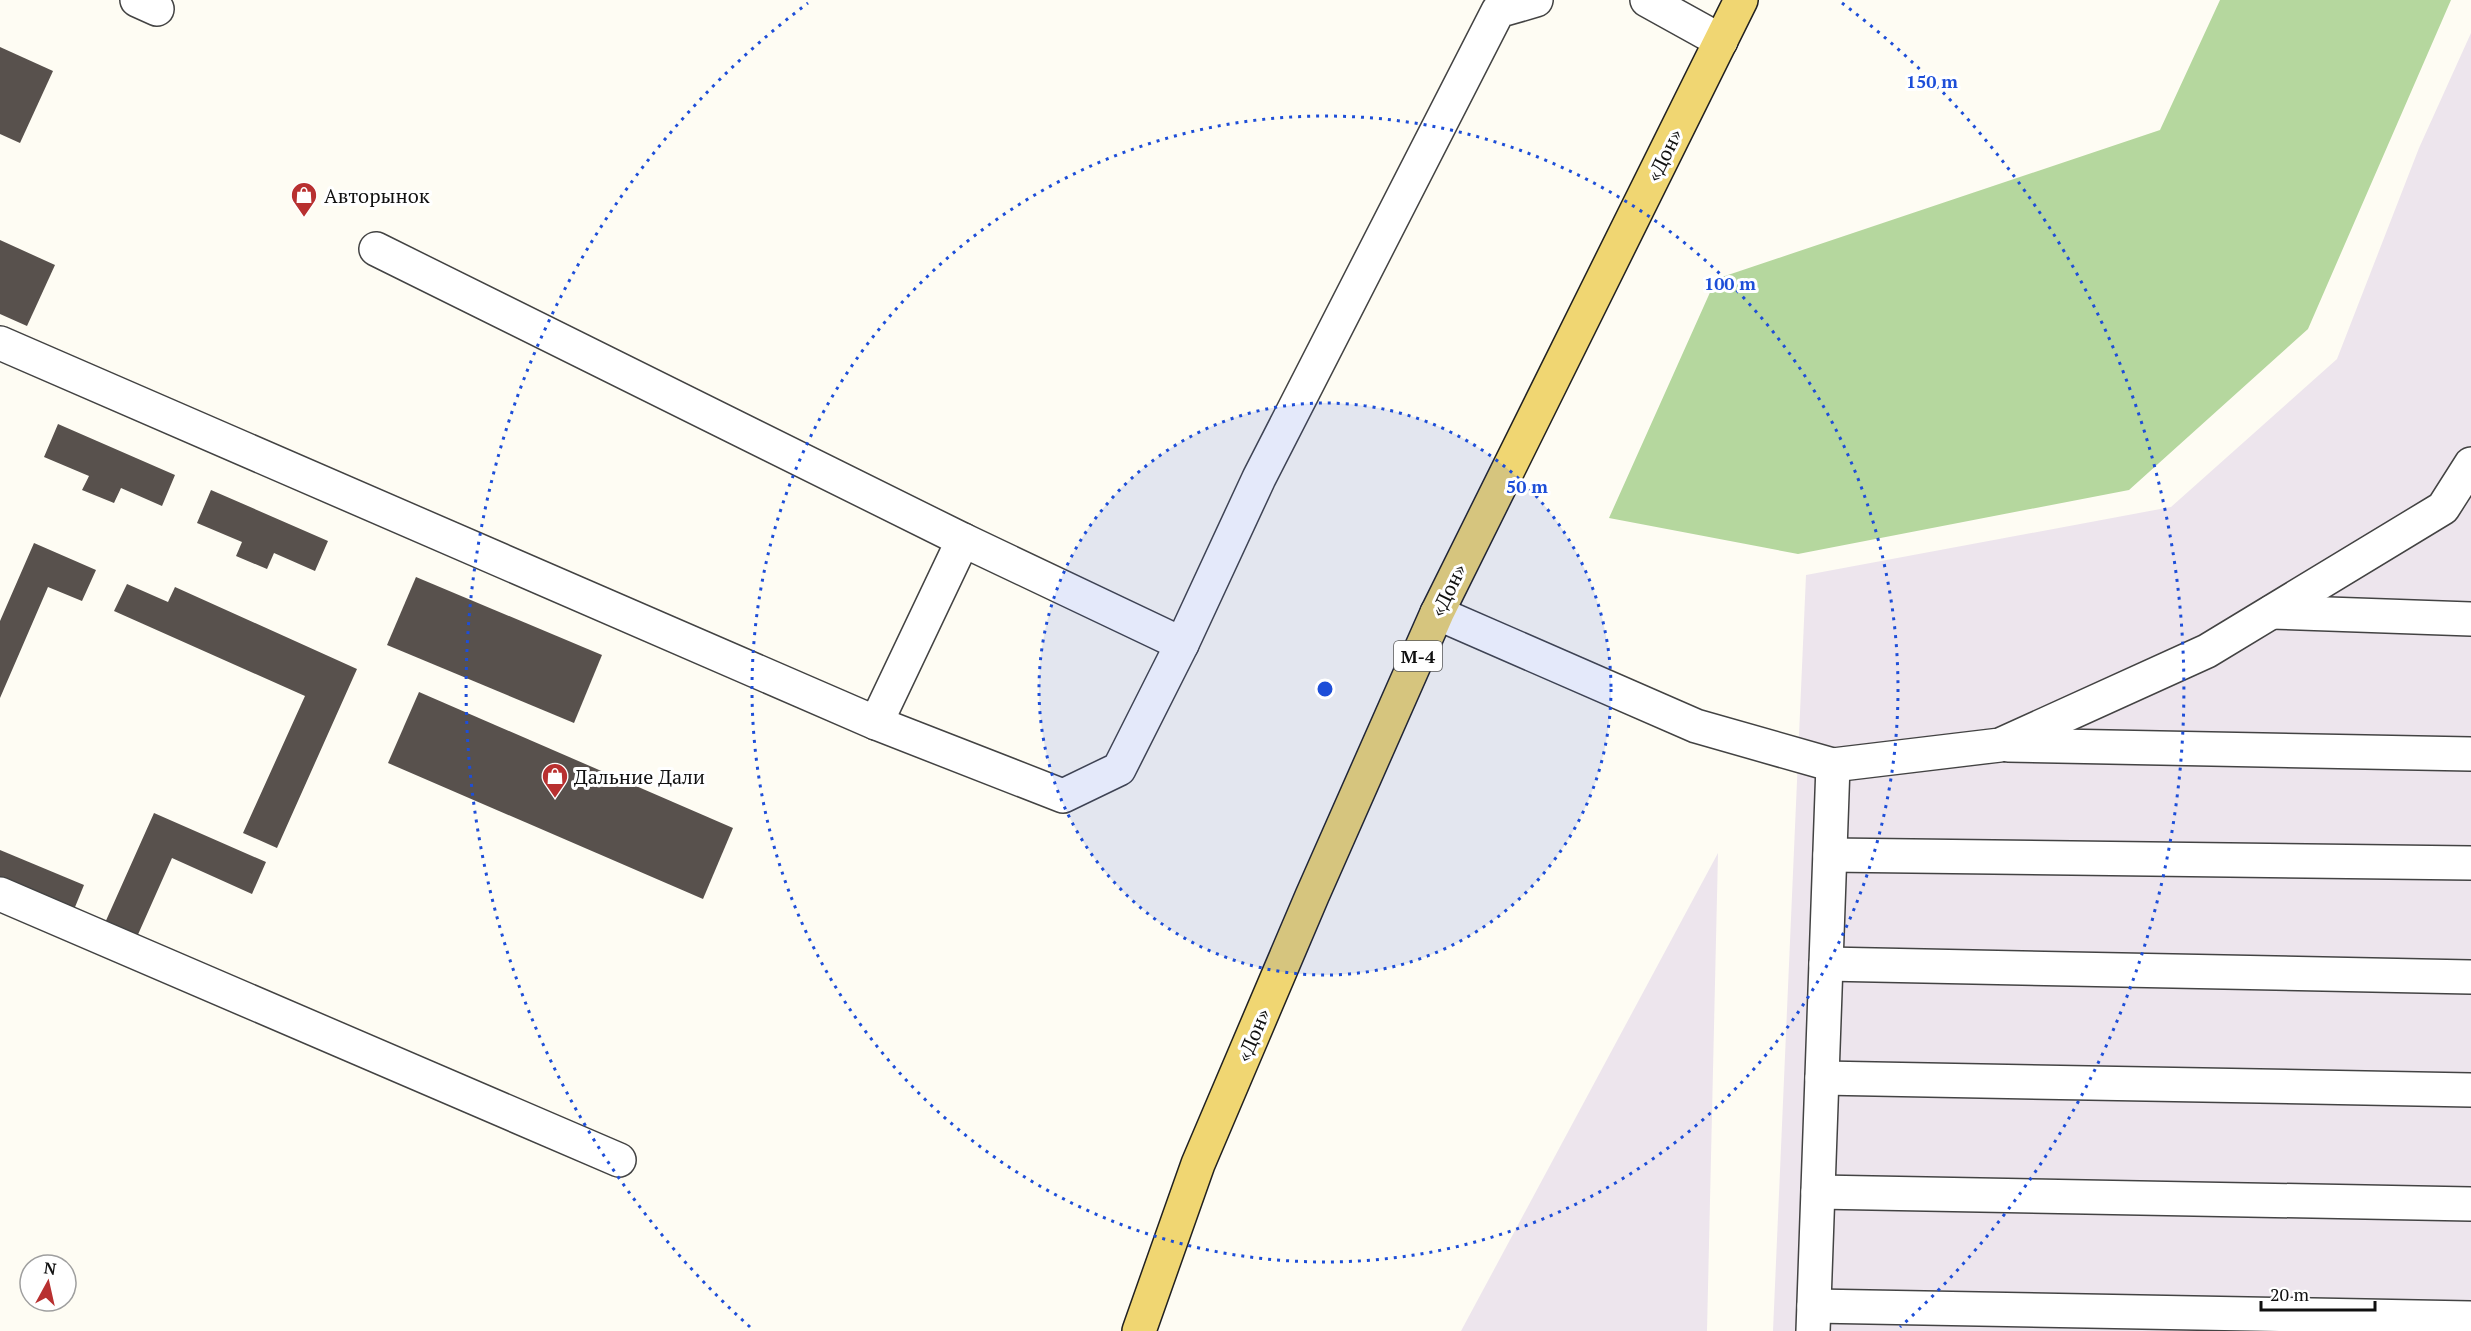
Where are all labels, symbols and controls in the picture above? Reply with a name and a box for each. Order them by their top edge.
text: 150 m [1906,69,1958,93]
street label: «Дон» [1640,124,1688,186]
shop icon: Авторынок [289,180,319,218]
place label: Авторынок [324,182,430,209]
text: 100 m [1704,271,1756,295]
text: 50 m [1506,474,1548,498]
street label: «Дон» [1424,559,1472,621]
road number: М-4 [1394,641,1442,671]
centre of rings [1315,679,1335,699]
shop icon: Дальние Дали [540,761,570,799]
place label: Дальние Дали [574,763,705,790]
street label: «Дон» [1230,1004,1276,1066]
north arrow [18,1253,78,1313]
text: N [43,1256,58,1280]
scale bar [2261,1274,2375,1312]
text: 20 m [2270,1282,2310,1306]

